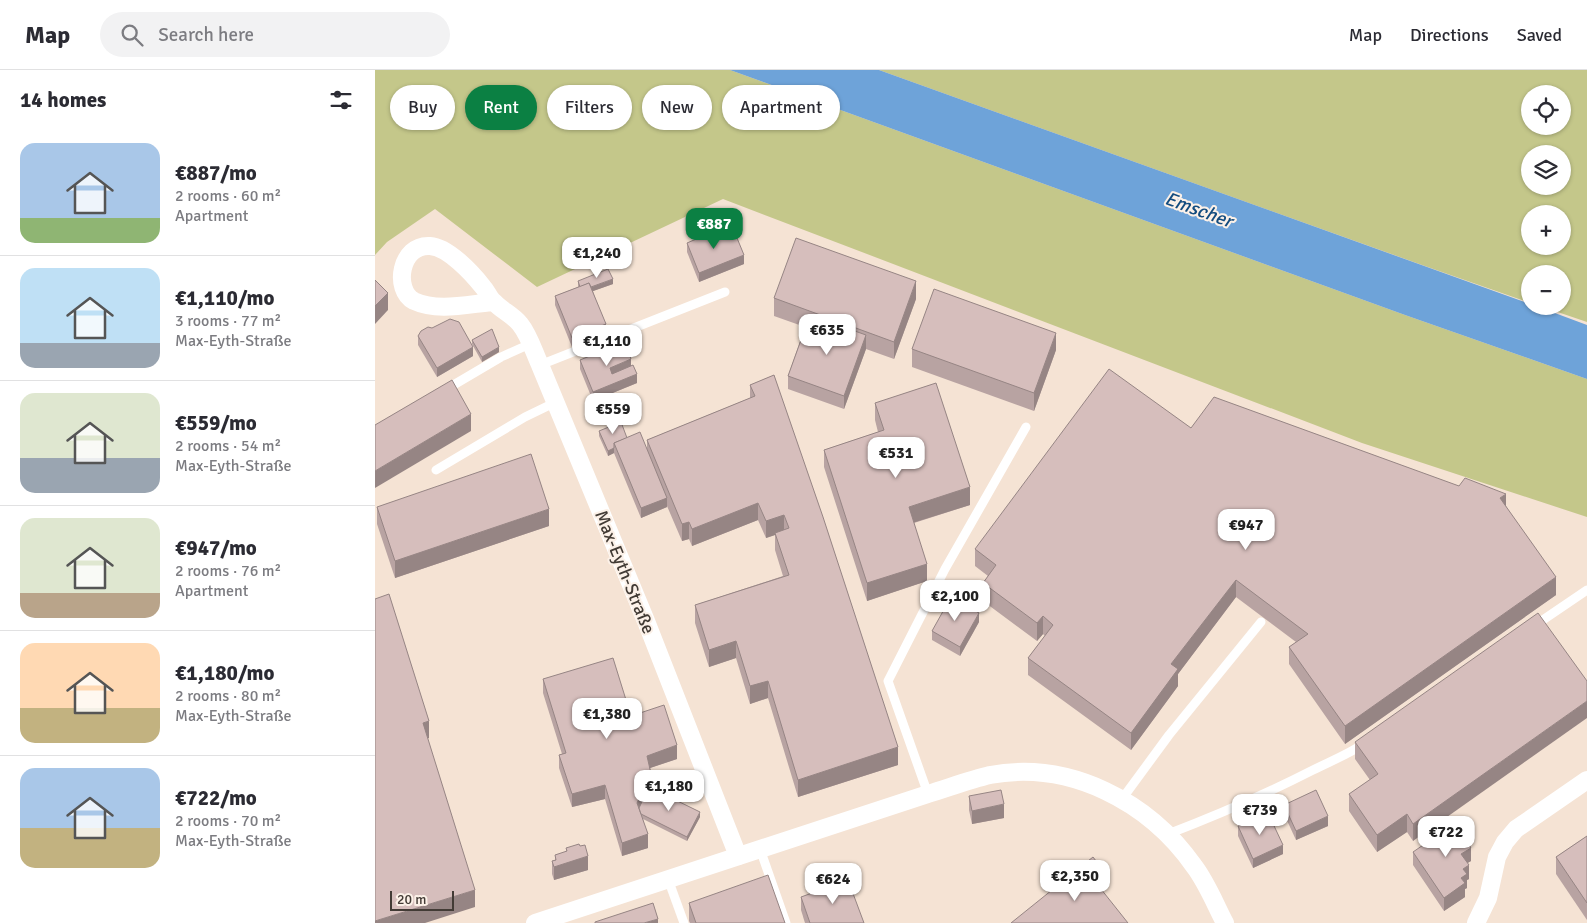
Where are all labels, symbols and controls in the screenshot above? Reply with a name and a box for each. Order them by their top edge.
search box [100,12,450,57]
text: Map [25,20,70,50]
icon: search [118,21,146,49]
text: Search here [158,23,254,47]
text: Map [1349,24,1382,46]
text: Directions [1410,24,1489,46]
text: Saved [1517,24,1562,46]
chip: Buy [390,85,455,130]
chip: Rent [465,85,537,130]
chip: Filters [547,85,632,130]
chip: New [642,85,712,130]
chip: Apartment [722,85,840,130]
map controls [1521,85,1571,315]
button: locate [1521,85,1571,135]
icon: filters [327,86,355,114]
text: 14 homes [20,87,106,113]
button: layers [1521,145,1571,195]
text: €887/mo [175,160,257,186]
icon: home [60,163,120,223]
text: 2 rooms · 60 m² [175,186,281,206]
water label: Emscher [1162,187,1238,234]
button: + [1521,205,1571,255]
text: Apartment [175,206,248,226]
pin: €887 [684,208,744,250]
text: €887 [697,214,731,234]
pin: €1,240 [556,236,638,279]
text: €1,240 [573,243,621,263]
button: − [1521,265,1571,315]
text: €1,110/mo [175,285,274,311]
icon: home [60,288,120,348]
text: 3 rooms · 77 m² [175,311,281,331]
pin: €635 [797,314,857,356]
text: €635 [810,320,844,340]
pin: €1,110 [566,324,648,367]
text: Max-Eyth-Straße [175,331,292,351]
text: €1,110 [583,331,631,351]
pin: €559 [583,392,643,435]
text: €559 [596,399,630,419]
text: €559/mo [175,410,257,436]
icon: home [60,413,120,473]
text: 2 rooms · 54 m² [175,436,281,456]
pin: €531 [866,436,926,479]
text: €531 [879,443,913,463]
text: Max-Eyth-Straße [175,456,292,476]
street label: Max-Eyth-Straße [590,507,660,637]
pin: €947 [1216,508,1276,551]
text: €947 [1229,515,1263,535]
text: €947/mo [175,535,257,561]
icon: home [60,538,120,598]
text: 2 rooms · 76 m² [175,561,281,581]
pin: €2,100 [914,580,996,622]
text: Apartment [175,581,248,601]
text: €2,100 [931,586,979,606]
text: €1,180/mo [175,660,274,686]
icon: home [60,663,120,723]
text: 2 rooms · 80 m² [175,686,281,706]
pin: €1,380 [566,698,648,740]
text: €1,380 [583,704,631,724]
text: Max-Eyth-Straße [175,706,292,726]
pin: €1,180 [628,770,710,812]
text: €1,180 [645,776,693,796]
text: €722/mo [175,785,257,811]
icon: home [60,788,120,848]
pin: €739 [1230,794,1290,836]
text: €739 [1243,800,1277,820]
text: 2 rooms · 70 m² [175,811,281,831]
pin: €722 [1416,816,1476,858]
text: €722 [1429,822,1463,842]
text: Max-Eyth-Straße [175,831,292,851]
pin: €2,350 [1034,860,1116,902]
pin: €624 [803,862,863,905]
text: €2,350 [1051,866,1099,886]
text: €624 [816,869,850,889]
scale bar [390,888,454,911]
text: 20 m [397,891,426,908]

